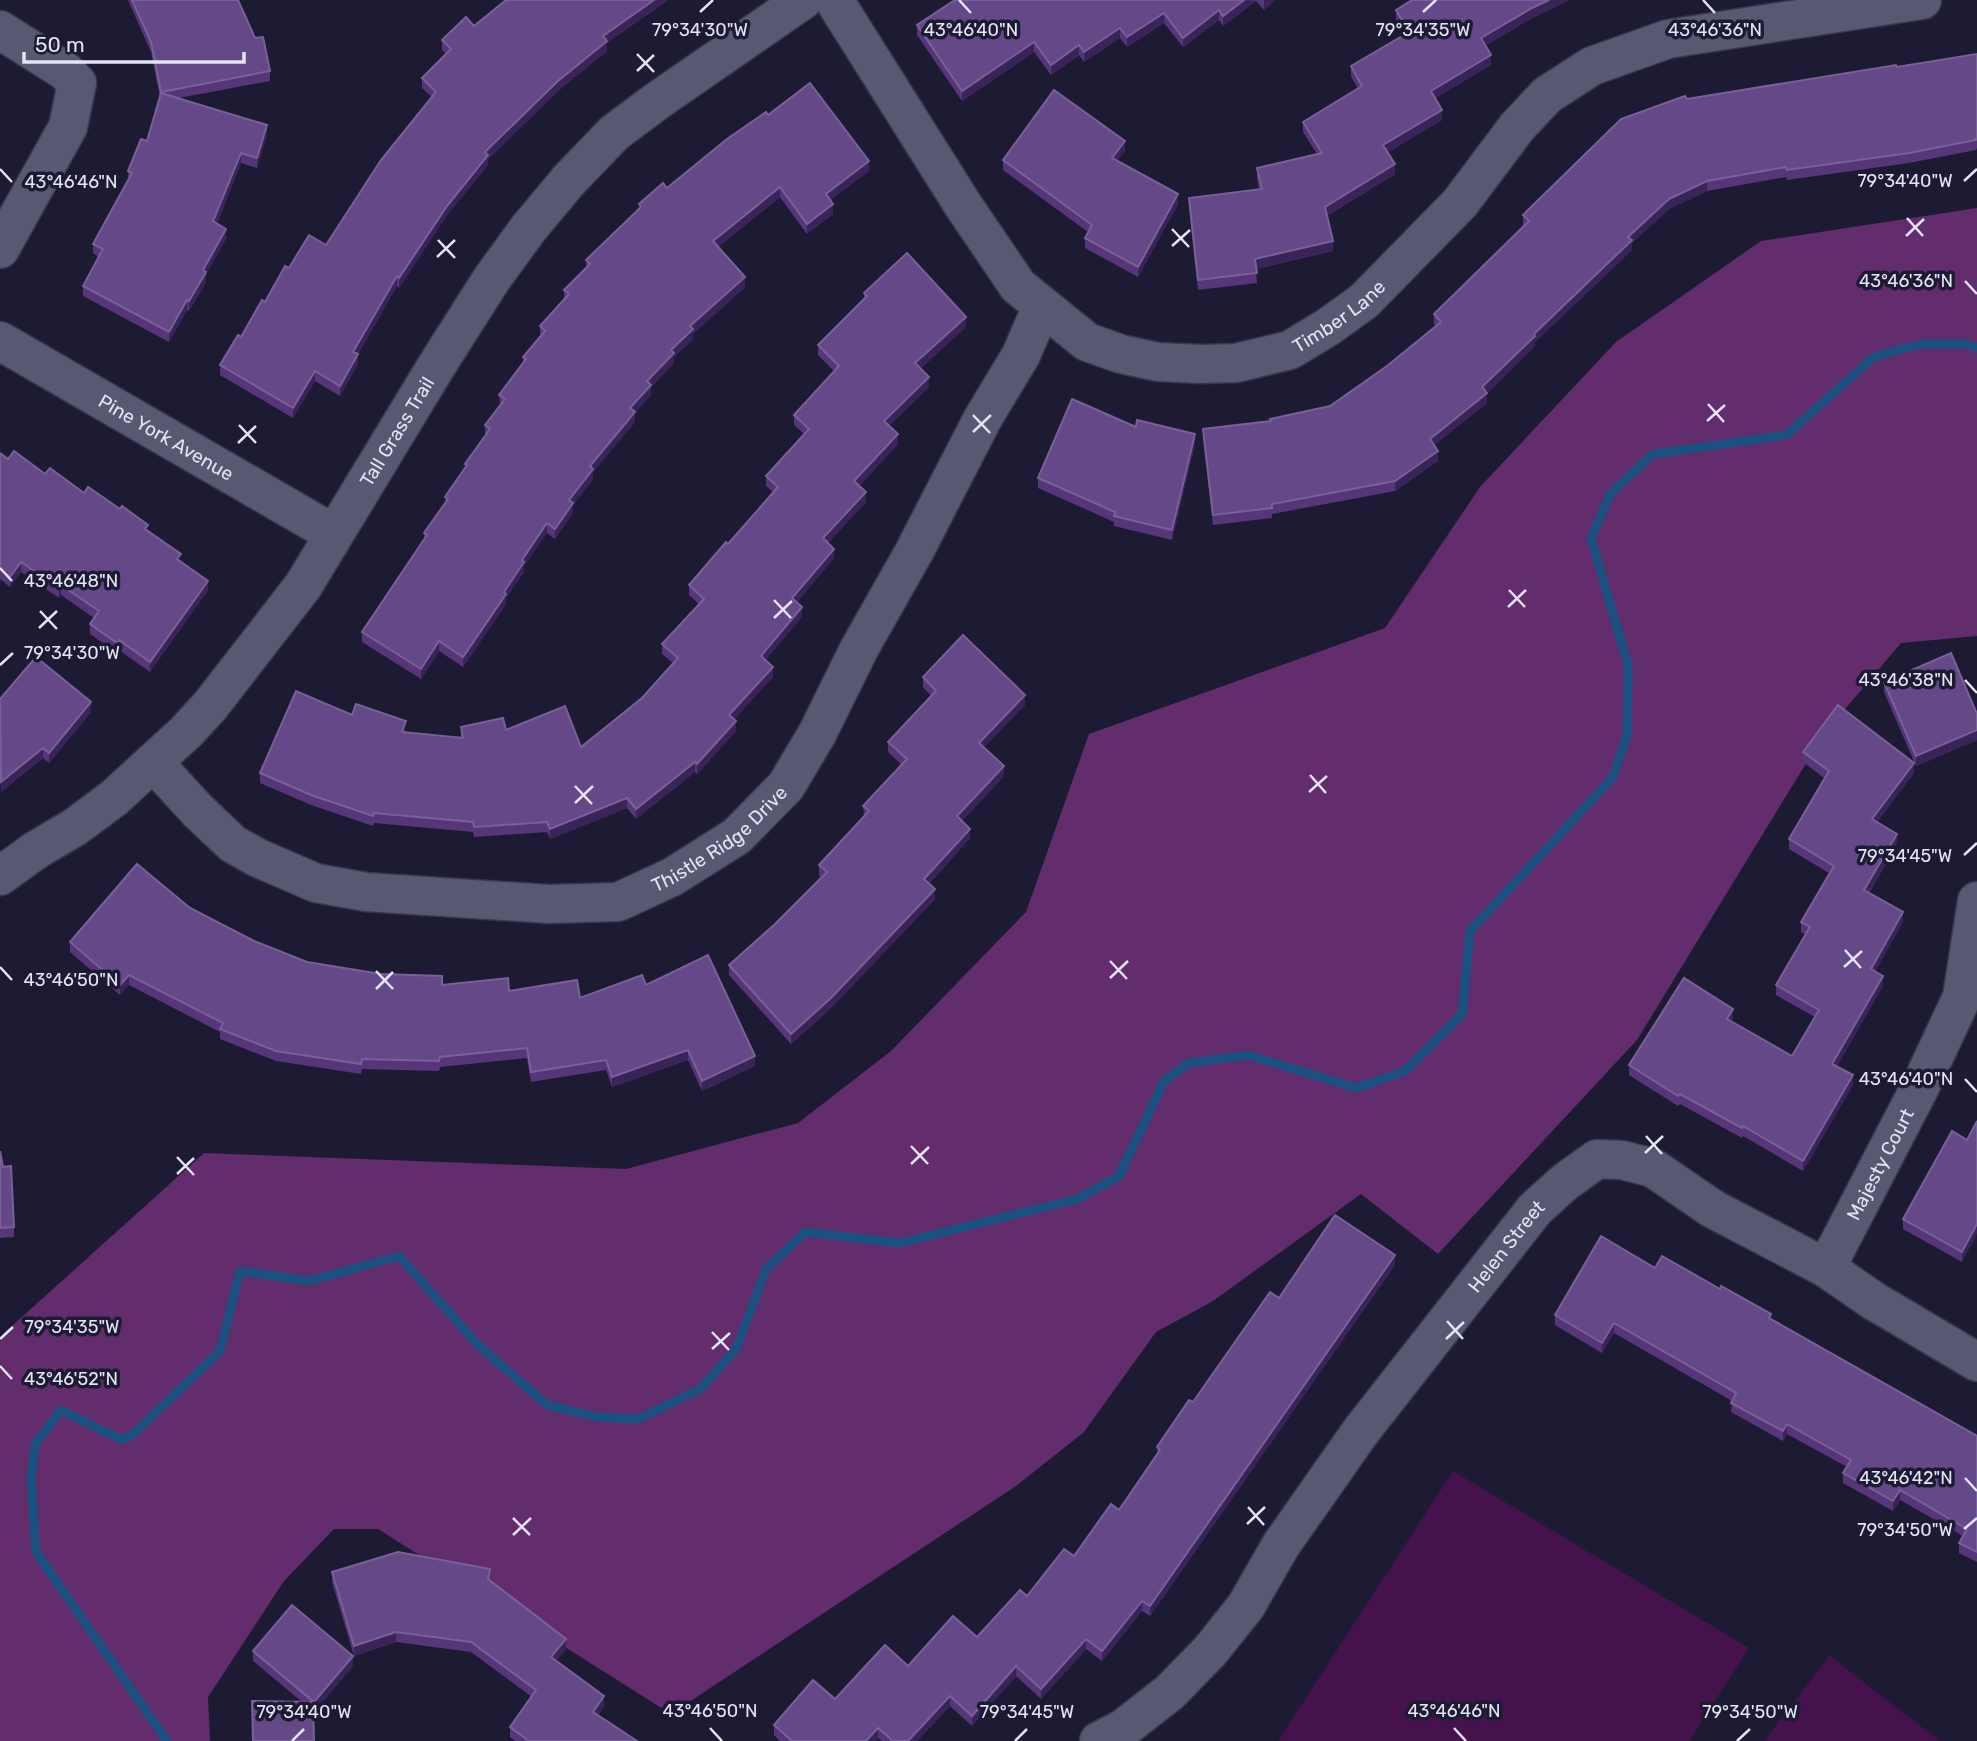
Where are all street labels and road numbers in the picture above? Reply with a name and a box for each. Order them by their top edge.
street label: Timber Lane [1288,275,1390,357]
street label: Tall Grass Trail [355,372,439,490]
street label: Pine York Avenue [95,389,238,485]
street label: Thistle Ridge Drive [648,781,792,896]
street label: Majesty Court [1841,1104,1919,1224]
street label: Helen Street [1463,1195,1549,1297]

